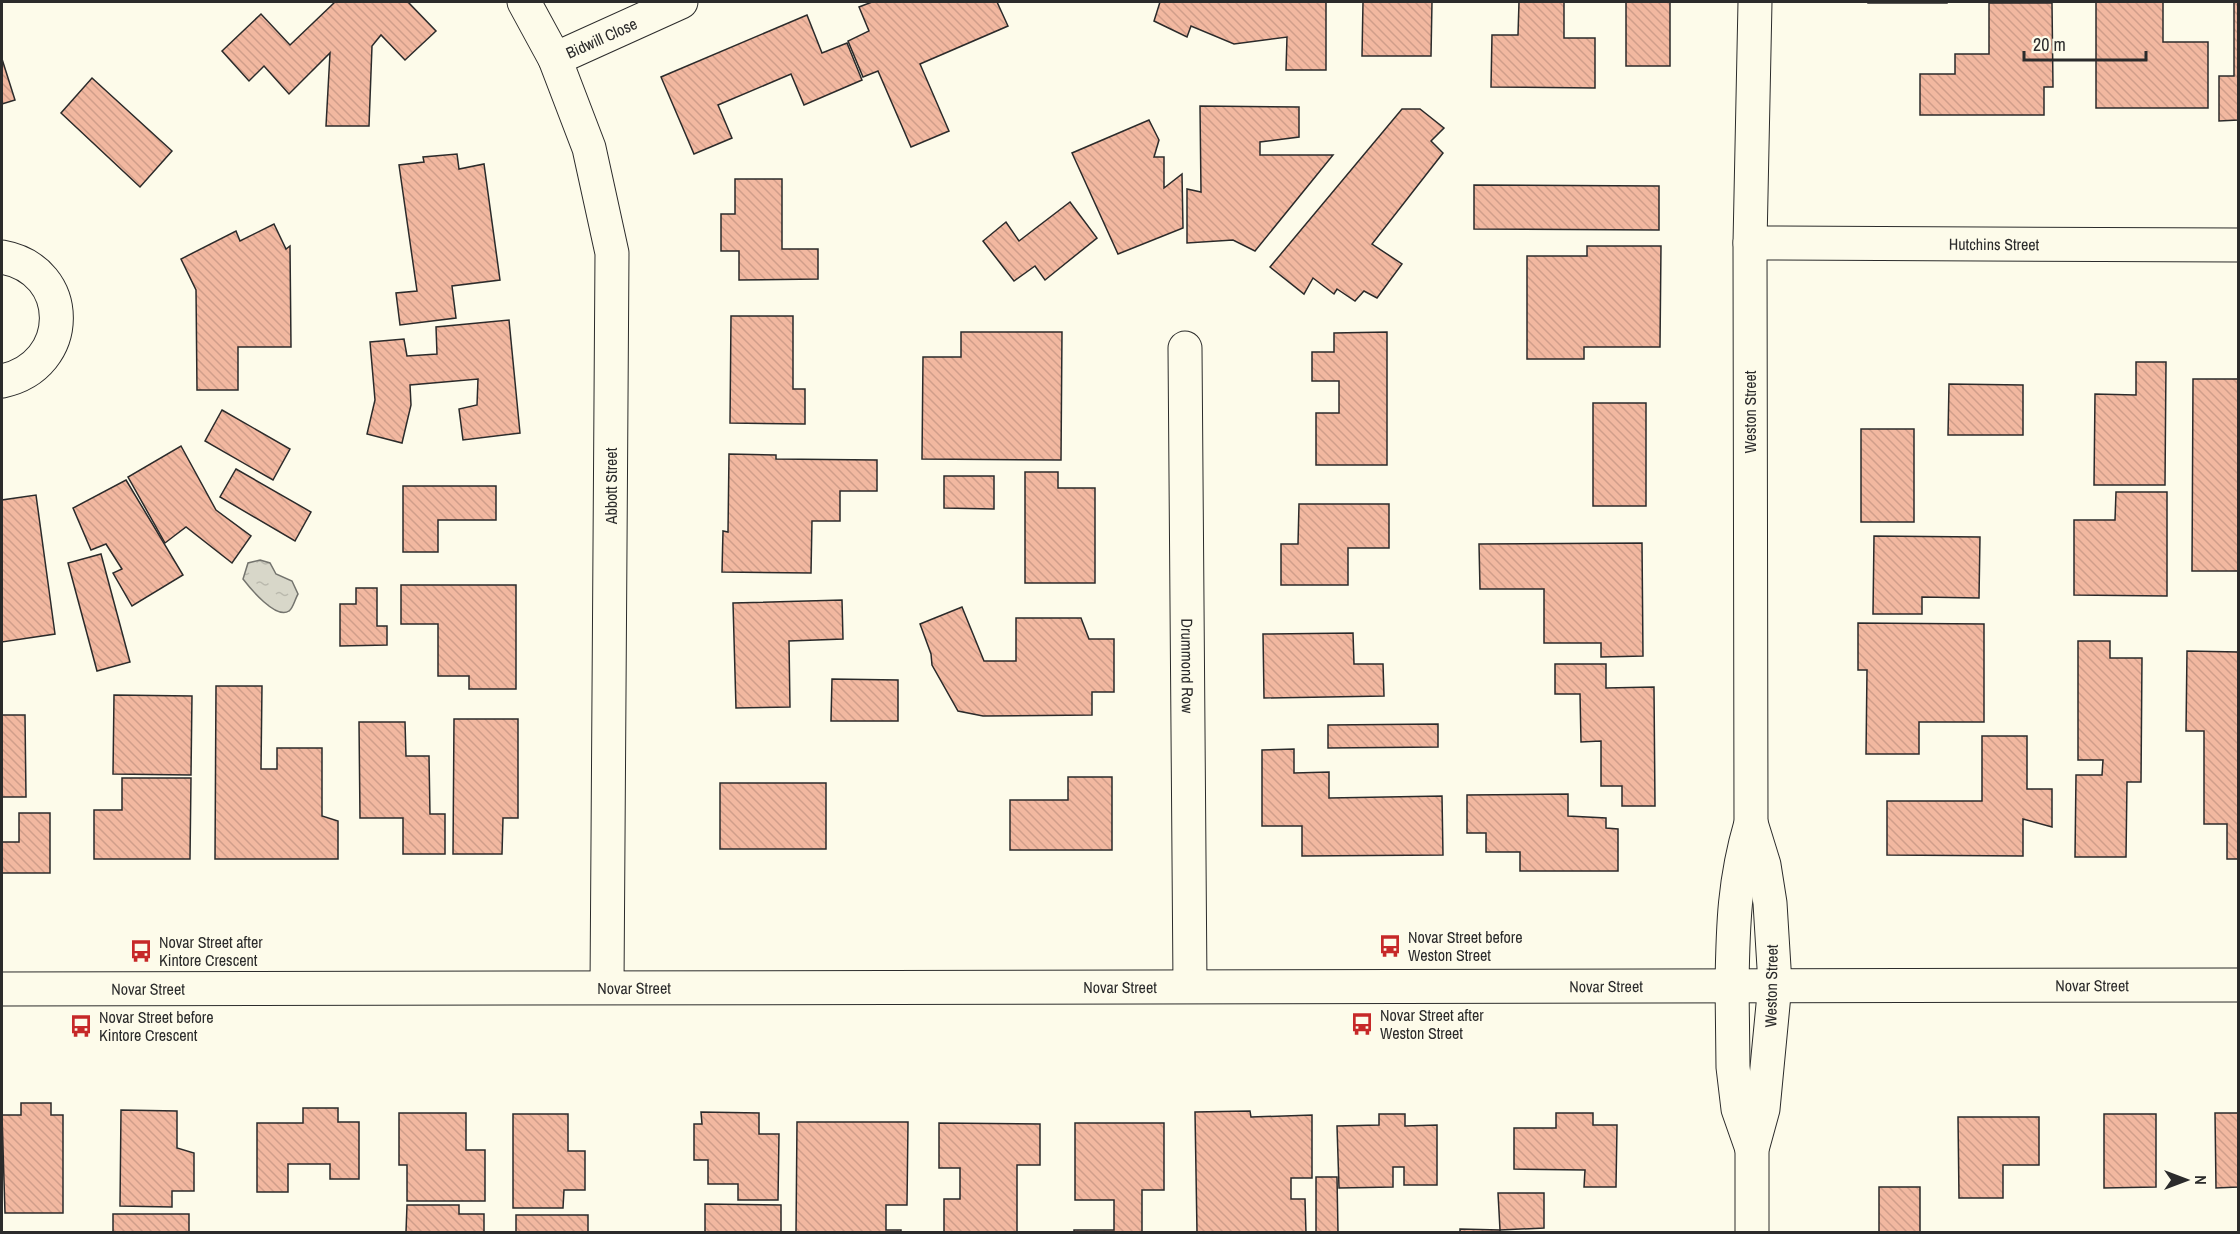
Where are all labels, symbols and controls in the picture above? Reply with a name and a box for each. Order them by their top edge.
street label: Bidwill Close [562,12,641,64]
scale bar [2024,24,2146,62]
text: 20 m [2033,32,2066,57]
street label: Hutchins Street [1949,233,2040,255]
street label: Weston Street [1739,370,1761,453]
street label: Abbott Street [600,447,622,525]
street label: Drummond Row [1176,618,1199,714]
place label: Novar Street before Weston Street [1408,926,1523,966]
place label: Novar Street after Kintore Crescent [159,931,263,971]
bus stop icon: Novar Street before Weston Street [1377,933,1403,959]
bus stop icon: Novar Street after Kintore Crescent [128,938,154,964]
street label: Weston Street [1759,944,1783,1028]
street label: Novar Street [2055,974,2129,996]
street label: Novar Street [1569,975,1643,997]
street label: Novar Street [1083,976,1157,998]
street label: Novar Street [597,977,671,999]
street label: Novar Street [111,978,185,1000]
place label: Novar Street after Weston Street [1380,1004,1484,1044]
place label: Novar Street before Kintore Crescent [99,1006,214,1046]
bus stop icon: Novar Street after Weston Street [1349,1011,1375,1037]
bus stop icon: Novar Street before Kintore Crescent [68,1013,94,1039]
north arrow [2156,1150,2216,1210]
text: N [2190,1175,2212,1185]

